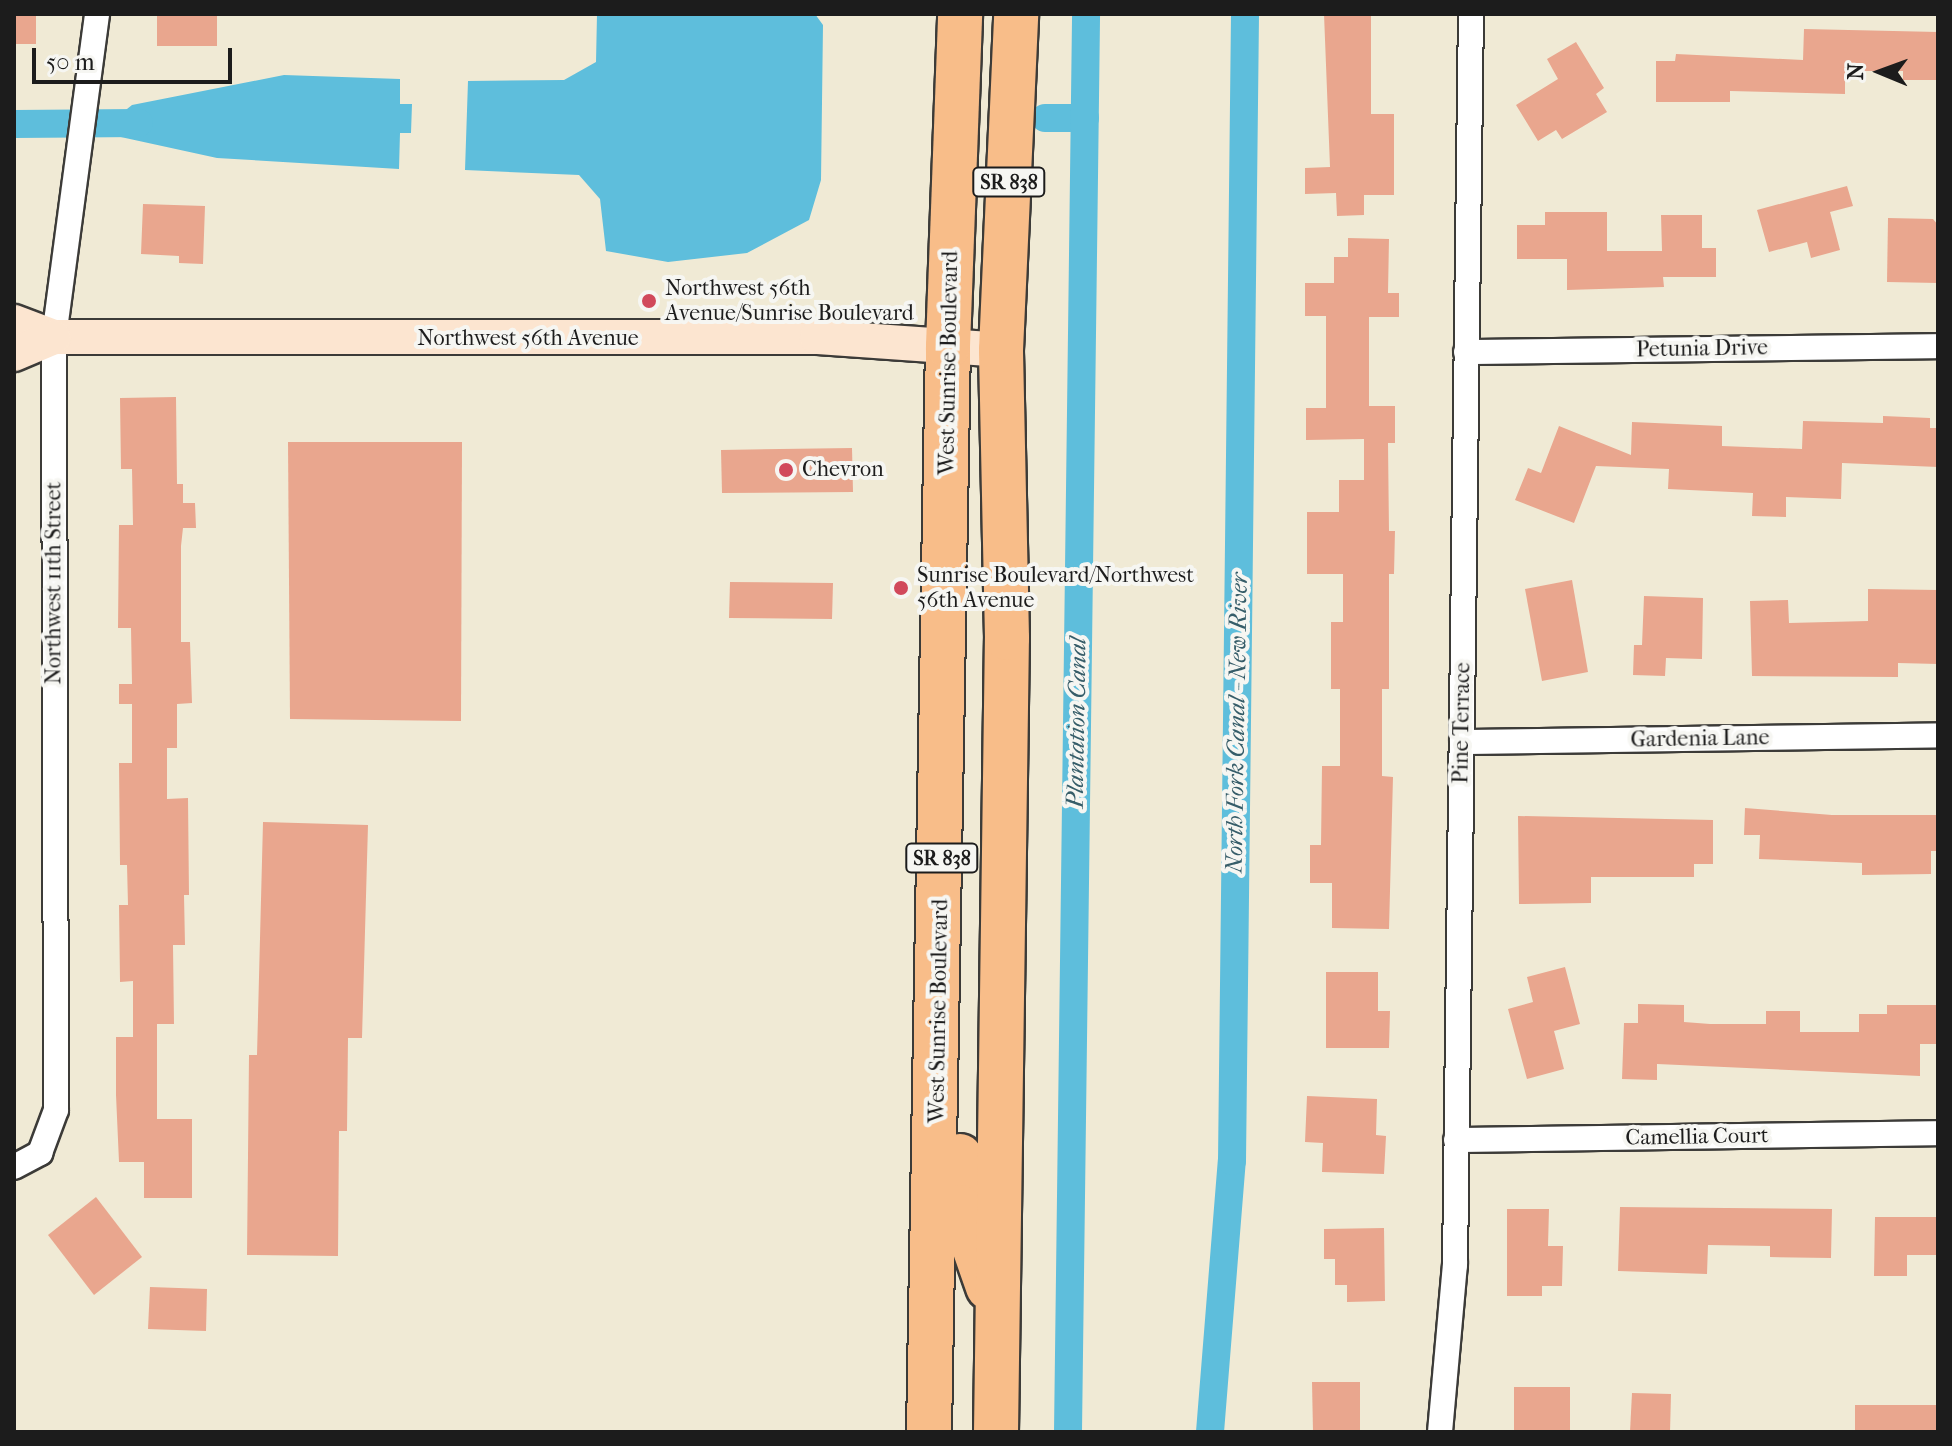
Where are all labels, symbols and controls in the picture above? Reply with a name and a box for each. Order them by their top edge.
scale bar [36,32,236,82]
north arrow [1840,32,1920,112]
text: 50 m [46,48,95,76]
text: N [1843,63,1869,80]
road number: SR 838 [971,166,1047,198]
street label: West Sunrise Boulevard [934,251,964,475]
place label: Northwest 56th Avenue/Sunrise Boulevard [665,275,914,326]
marker: Northwest 56th Avenue/Sunrise Boulevard [640,292,658,310]
street label: Northwest 56th Avenue [417,326,639,352]
street label: Petunia Drive [1636,335,1768,363]
place label: Chevron [802,457,884,483]
marker: Chevron [777,461,795,479]
street label: Northwest 11th Street [41,482,67,684]
place label: Sunrise Boulevard/Northwest 56th Avenue [917,562,1194,614]
water label: North Fork Canal - New River [1220,573,1254,873]
marker: Sunrise Boulevard/Northwest 56th Avenue [892,579,910,597]
water label: Plantation Canal [1061,637,1093,809]
street label: Pine Terrace [1448,662,1476,784]
street label: Gardenia Lane [1630,725,1770,753]
road number: SR 838 [904,842,980,874]
street label: West Sunrise Boulevard [924,899,954,1123]
street label: Camellia Court [1625,1123,1769,1151]

